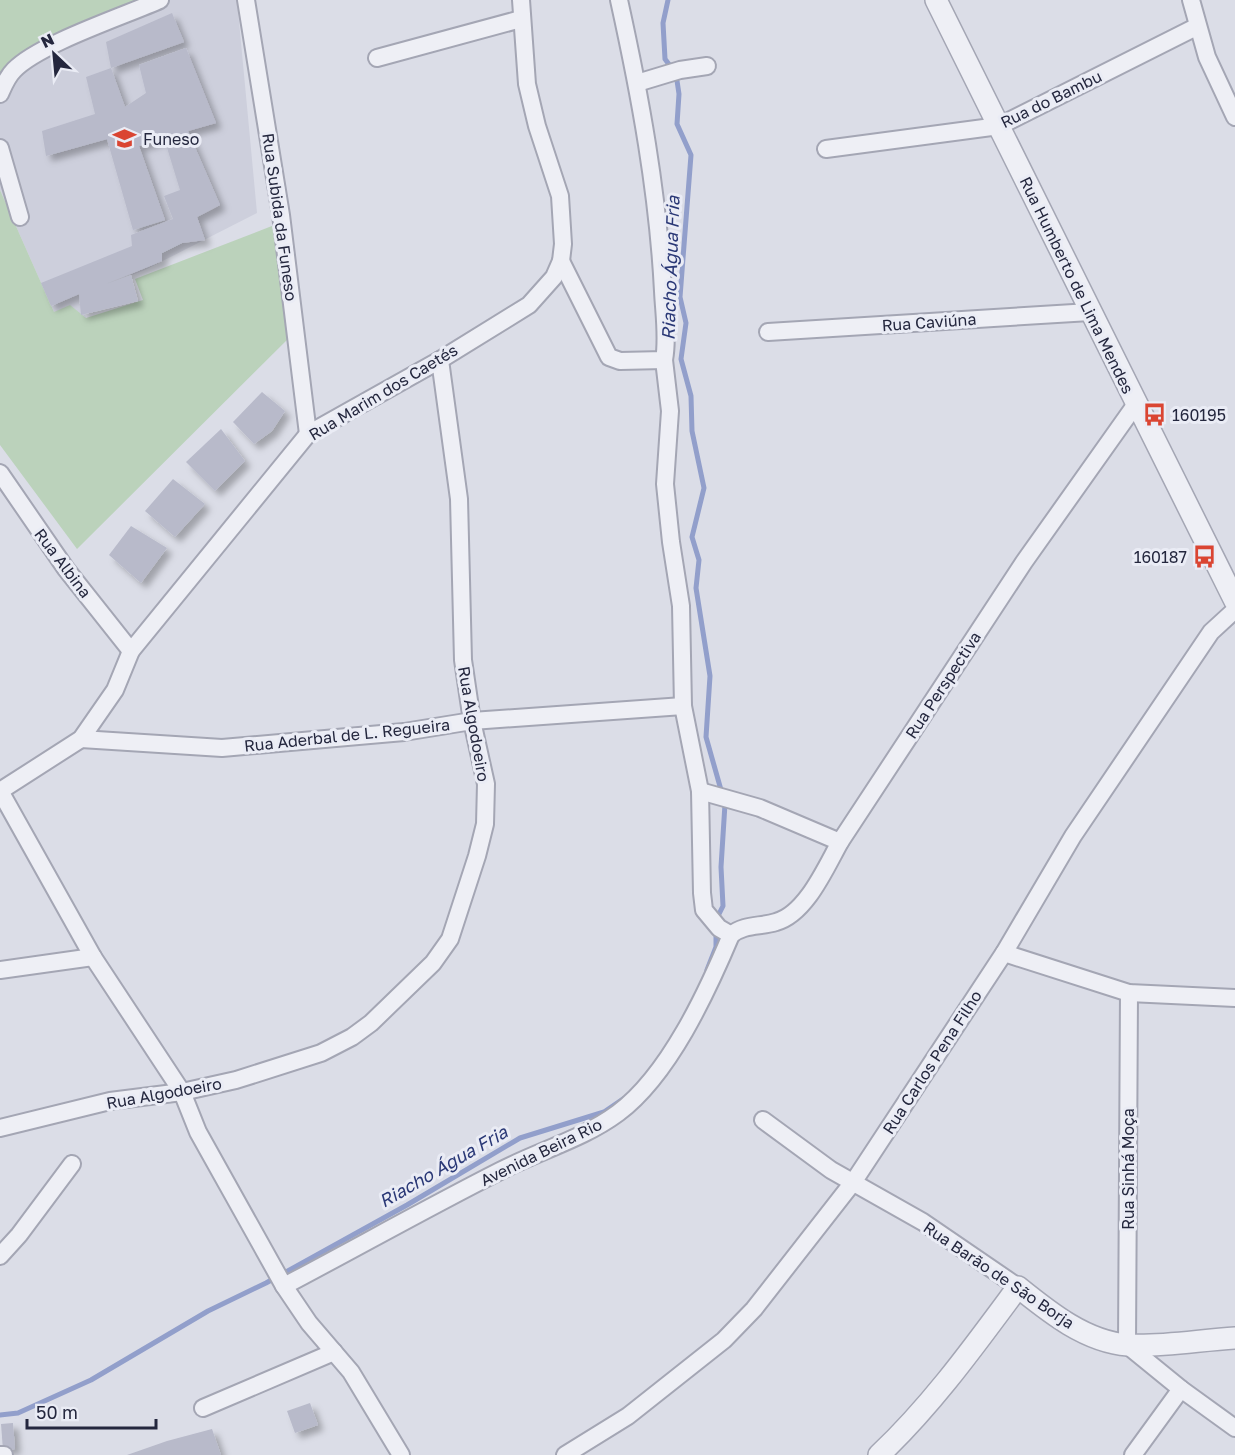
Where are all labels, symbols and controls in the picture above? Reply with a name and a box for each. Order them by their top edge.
north arrow [24,24,84,84]
text: N [38,29,57,52]
street label: Rua do Bambu [997,66,1105,132]
school or university icon: Funeso [112,126,138,152]
place label: Funeso [143,129,199,149]
street label: Rua Subida da Funeso [258,132,302,302]
street label: Rua Humberto de Lima Mendes [1016,173,1138,397]
water label: Riacho Água Fria [656,195,684,341]
street label: Rua Caviúna [881,309,977,335]
street label: Rua Marim dos Caetés [305,340,461,444]
bus stop icon: 160195 [1141,402,1167,428]
place label: 160195 [1172,405,1226,425]
street label: Rua Albina [30,524,96,602]
bus stop icon: 160187 [1192,544,1218,570]
place label: 160187 [1134,547,1187,567]
street label: Rua Perspectiva [901,628,985,742]
street label: Rua Algodoeiro [454,665,494,783]
street label: Rua Aderbal de L. Regueira [243,714,451,756]
street label: Rua Carlos Pena Filho [878,986,986,1138]
street label: Rua Algodoeiro [105,1073,223,1113]
street label: Rua Sinhá Moça [1118,1108,1138,1230]
street label: Avenida Beira Rio [477,1114,605,1190]
water label: Riacho Água Fria [375,1120,512,1212]
street label: Rua Barão de São Borja [920,1217,1078,1333]
scale bar [27,1392,156,1430]
text: 50 m [36,1401,78,1423]

